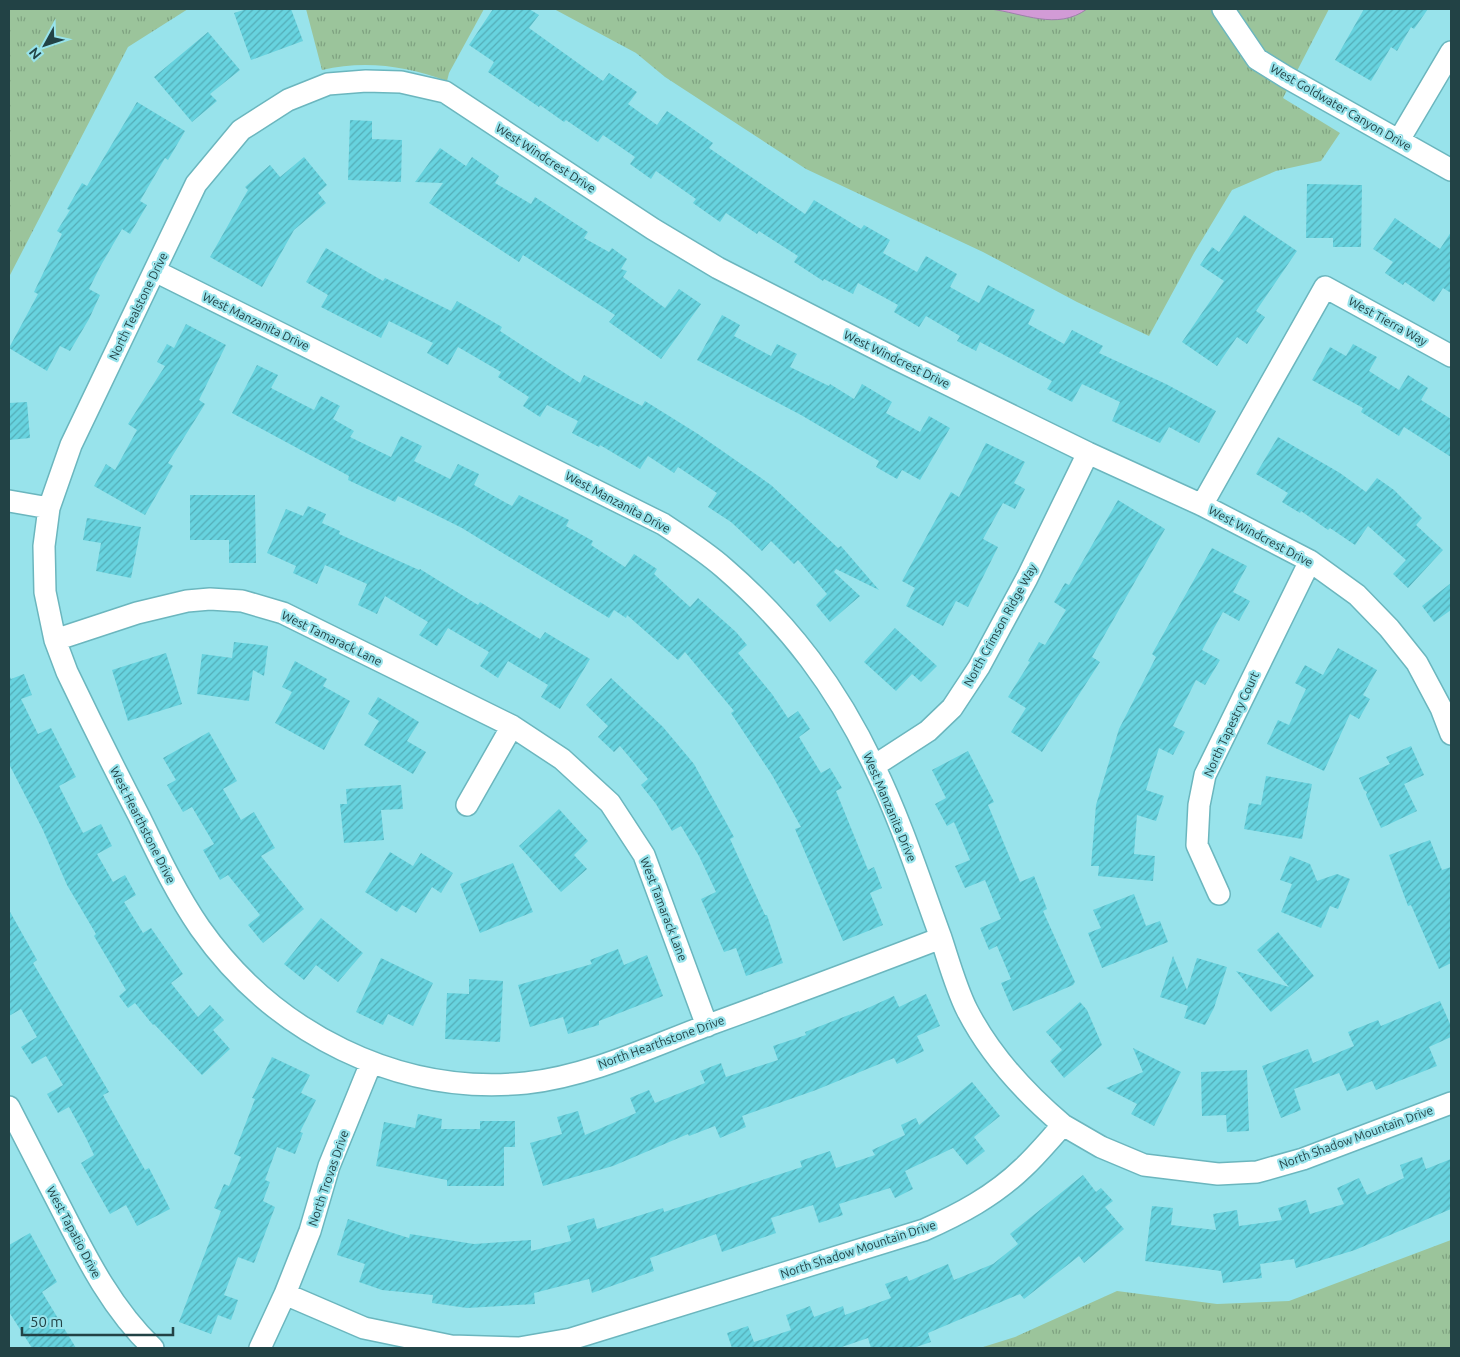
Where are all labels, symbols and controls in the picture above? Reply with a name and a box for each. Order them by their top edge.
north arrow [20,20,70,70]
text: N [26,44,45,63]
street label: West Goldwater Canyon Drive [1268,61,1414,153]
street label: West Windcrest Drive [494,121,598,195]
street label: North Tealstone Drive [106,250,170,362]
street label: West Manzanita Drive [201,289,311,353]
street label: West Tierra Way [1347,294,1430,348]
street label: West Windcrest Drive [842,328,952,390]
street label: West Manzanita Drive [563,469,673,535]
street label: West Windcrest Drive [1207,503,1315,569]
street label: North Crimson Ridge Way [961,561,1039,688]
street label: West Tamarack Lane [280,608,384,668]
street label: North Tapestry Court [1201,669,1261,779]
street label: West Manzanita Drive [861,751,919,863]
street label: West Hearthstone Drive [108,765,178,885]
street label: West Tamarack Lane [638,855,690,963]
street label: North Hearthstone Drive [596,1013,726,1071]
street label: North Shadow Mountain Drive [1277,1103,1435,1171]
street label: North Trovas Drive [305,1128,351,1228]
street label: West Tapatio Drive [44,1184,104,1280]
street label: North Shadow Mountain Drive [779,1218,937,1280]
scale bar [22,1304,174,1336]
text: 50 m [30,1313,63,1330]

